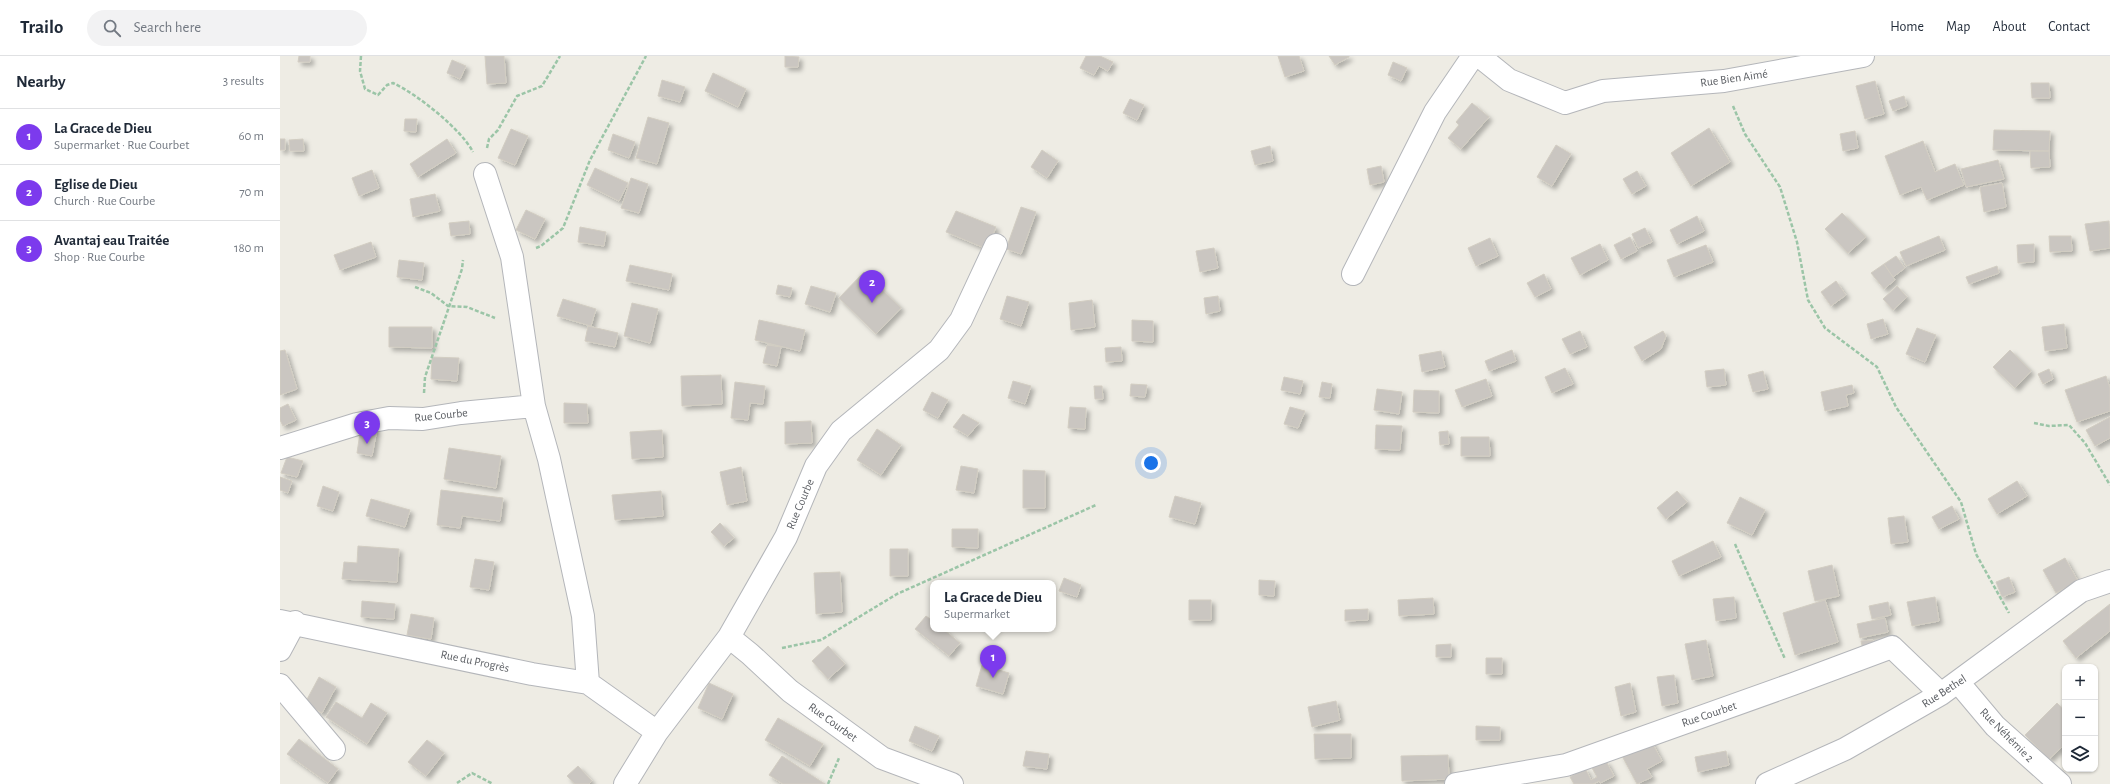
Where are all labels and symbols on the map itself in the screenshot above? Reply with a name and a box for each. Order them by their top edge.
street label: Rue Bien Aimé [1699,67,1769,89]
pin: 2 [859,270,885,303]
street label: Rue Courbe [414,406,468,424]
pin: 3 [354,411,380,444]
your location [1141,453,1161,473]
street label: Rue Courbe [784,477,816,531]
pin: 1 [980,645,1006,678]
street label: Rue du Progrès [440,648,510,674]
street label: Rue Bethel [1920,672,1968,710]
street label: Rue Courbet [1680,699,1738,729]
street label: Rue Courbet [806,700,860,744]
street label: Rue Néhémie 2 [1978,706,2037,765]

